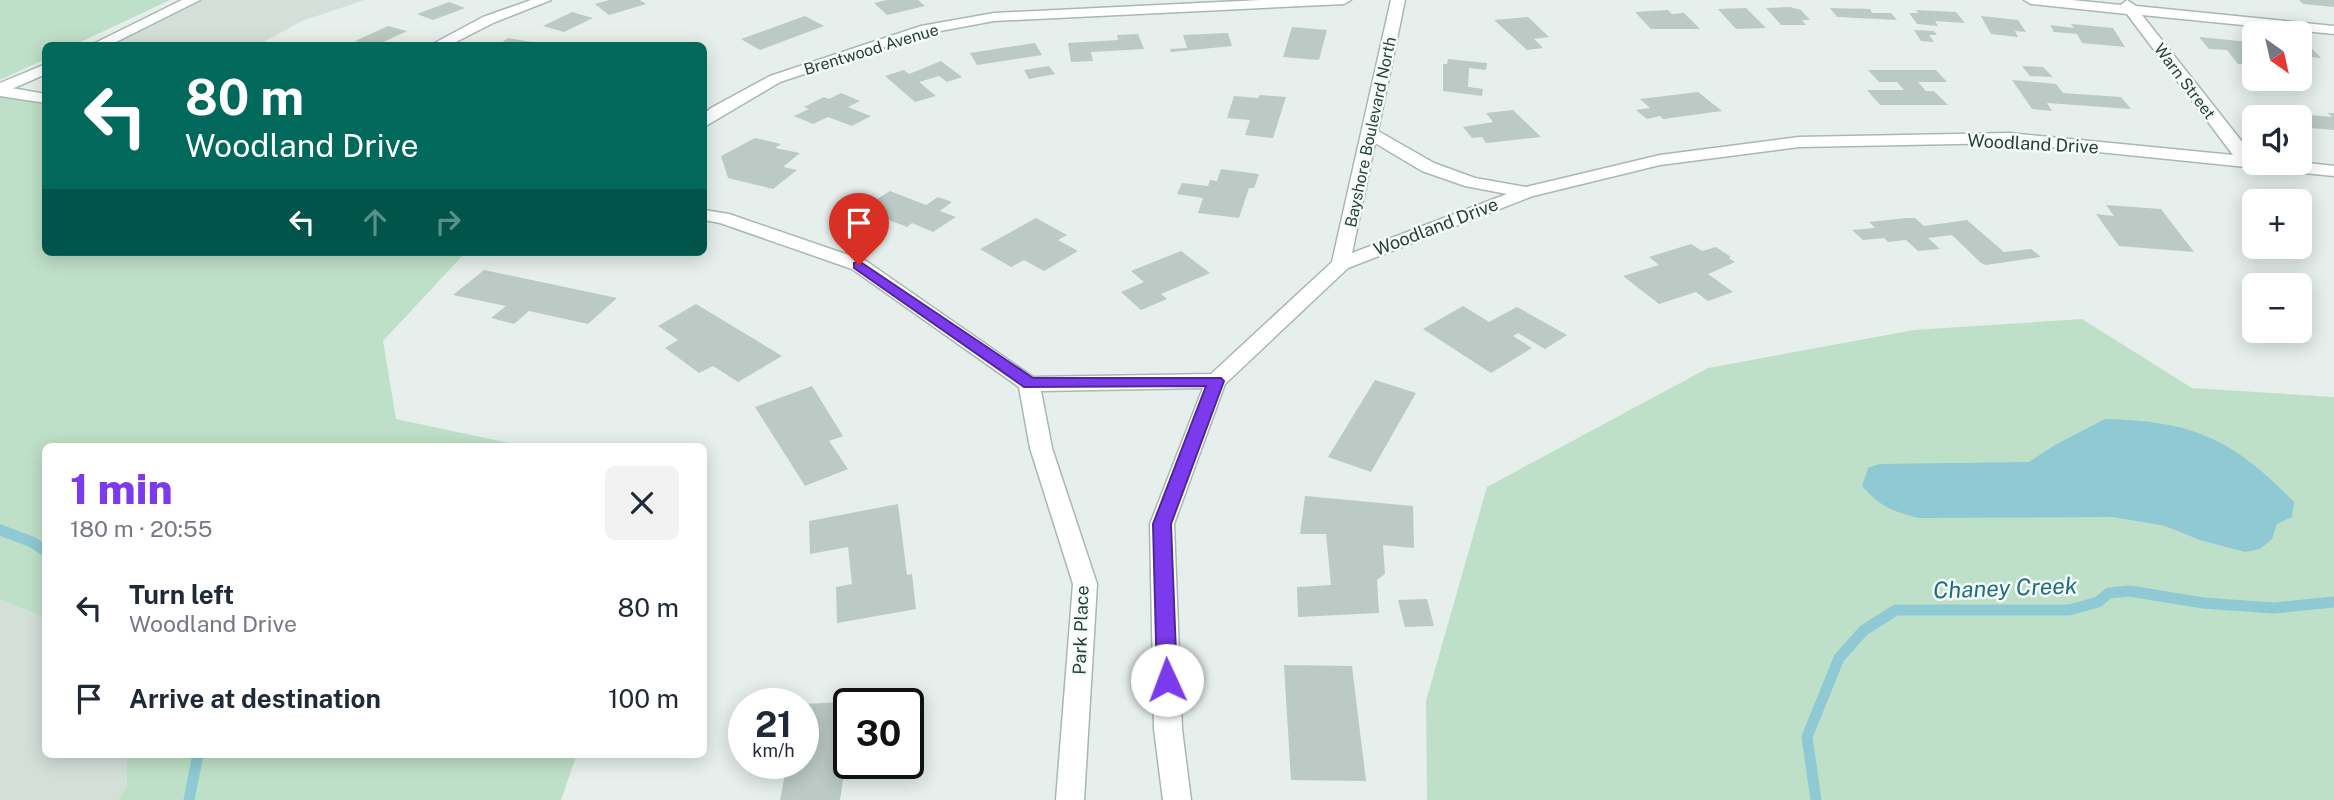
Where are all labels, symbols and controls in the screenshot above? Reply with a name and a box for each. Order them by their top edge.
street label: Brentwood Avenue [802,20,941,79]
north arrow [2242,21,2312,91]
map controls [2242,21,2312,343]
street label: Bayshore Boulevard North [1341,35,1400,229]
street label: Warn Street [2150,40,2219,123]
text: 80 m [185,68,304,126]
icon: left [70,70,161,161]
button: sound [2242,105,2312,175]
text: Woodland Drive [185,127,419,164]
street label: Woodland Drive [1967,130,2099,157]
button: + [2242,189,2312,259]
pin [829,193,889,265]
street label: Woodland Drive [1371,193,1501,260]
icon: left [283,203,321,241]
icon: ahead [356,203,394,241]
icon: right [429,203,467,241]
icon: arrive [840,204,878,242]
button: − [2242,273,2312,343]
text: 1 min [70,464,173,513]
button: close [605,466,679,540]
text: 180 m · 20:55 [70,515,212,542]
water label: Chaney Creek [1932,571,2078,604]
text: Turn left [129,579,234,610]
street label: Park Place [1068,585,1093,675]
icon: left [70,589,108,627]
text: 80 m [618,592,679,623]
text: Woodland Drive [129,610,297,637]
position arrow [1130,643,1204,717]
icon: arrive [70,680,108,718]
text: Arrive at destination [129,683,381,714]
text: 100 m [608,683,679,714]
speed limit sign: 30 [833,688,924,779]
text: 21 [755,704,792,745]
text: km/h [752,740,795,761]

